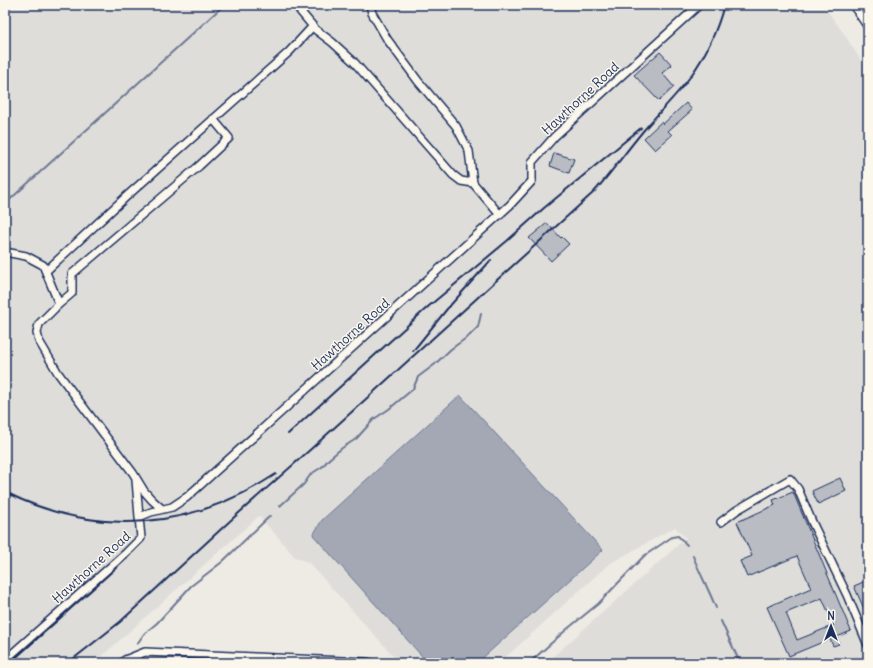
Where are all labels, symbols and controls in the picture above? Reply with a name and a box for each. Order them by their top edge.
street label: Hawthorne Road [538,58,623,139]
street label: Hawthorne Road [308,295,393,374]
street label: Hawthorne Road [49,528,134,607]
north arrow [811,606,851,646]
text: N [827,609,835,623]

